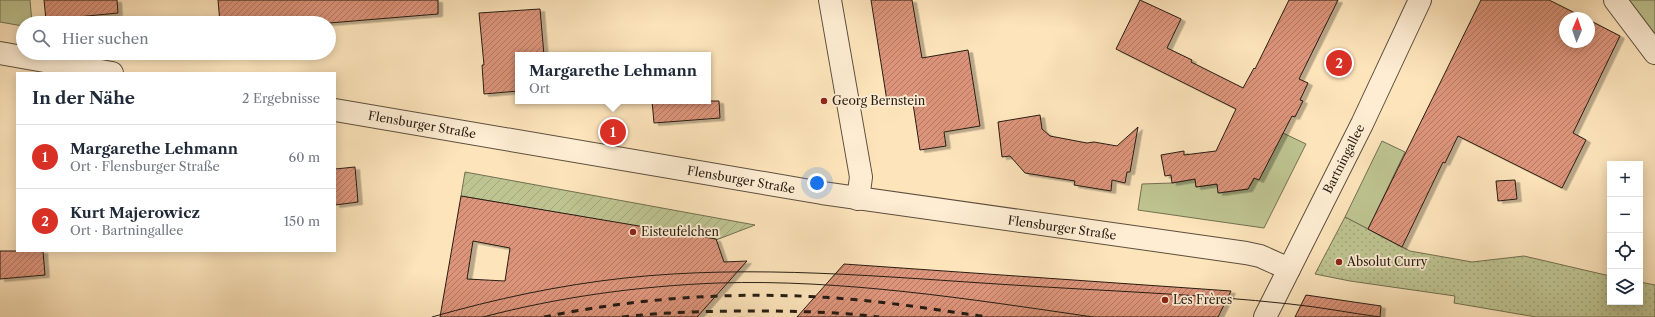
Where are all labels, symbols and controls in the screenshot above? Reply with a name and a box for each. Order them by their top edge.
north arrow [1559,12,1595,48]
search box [16,16,336,60]
icon: search [30,27,52,49]
text: Hier suchen [62,29,149,48]
pin: 2 [1326,48,1352,78]
popup [515,52,711,104]
text: Margarethe Lehmann [529,61,697,80]
text: Ort [529,80,550,96]
text: In der Nähe [32,88,135,108]
text: 2 Ergebnisse [242,90,320,106]
place label: Georg Bernstein [832,93,926,108]
marker: Georg Bernstein [819,96,829,106]
street label: Flensburger Straße [367,108,477,141]
pin: 1 [600,117,626,147]
street label: Bartningallee [1320,121,1368,196]
text: Margarethe Lehmann [70,139,238,158]
text: 1 [42,149,48,165]
text: 60 m [289,149,320,165]
text: Ort · Flensburger Straße [70,158,220,174]
map controls [1607,161,1643,305]
button: + [1607,161,1643,197]
street label: Flensburger Straße [686,163,796,196]
your location [807,173,827,193]
button: − [1607,197,1643,233]
text: Kurt Majerowicz [70,203,200,222]
street label: Flensburger Straße [1007,212,1117,243]
text: 2 [41,213,49,229]
text: 150 m [284,213,320,229]
text: Ort · Bartningallee [70,222,184,238]
place label: Eisteufelchen [641,224,719,239]
marker: Eisteufelchen [628,227,638,237]
button: locate [1607,233,1643,269]
place label: Absolut Curry [1346,254,1428,269]
marker: Absolut Curry [1334,257,1344,267]
button: layers [1607,269,1643,305]
place label: Les Frères [1173,292,1232,307]
marker: Les Frères [1160,295,1170,305]

